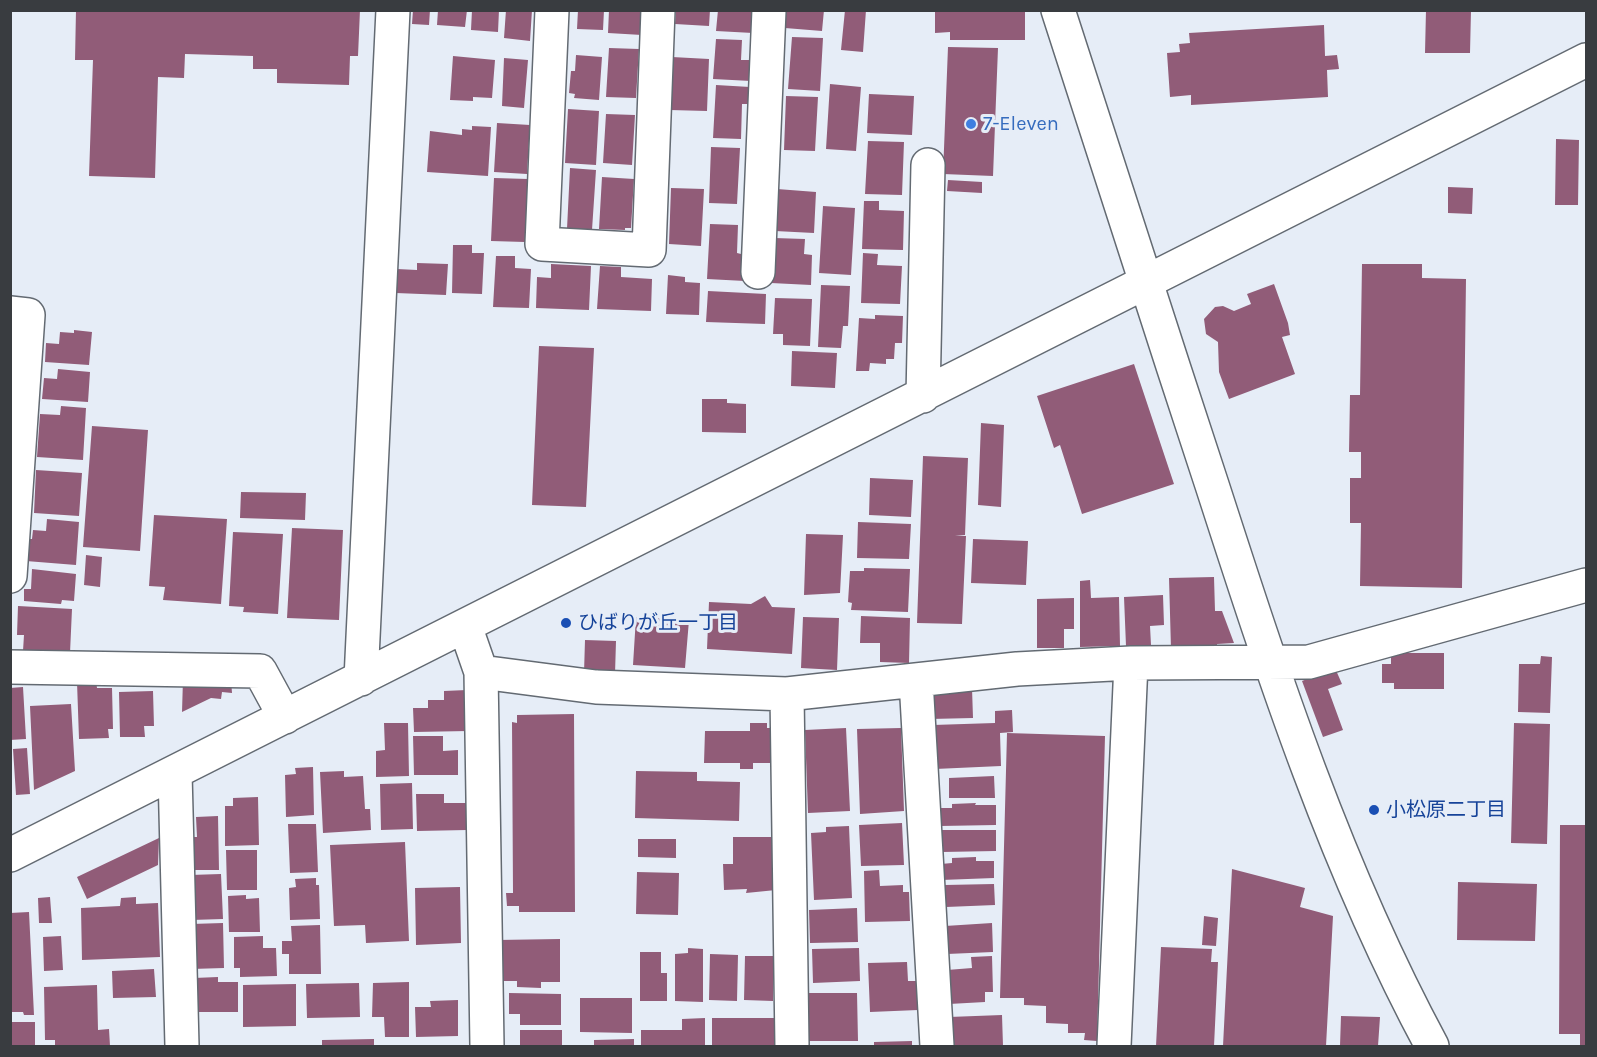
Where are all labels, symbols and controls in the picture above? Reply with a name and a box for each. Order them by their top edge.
place label: 7-Eleven [983,112,1059,136]
marker: 7-Eleven [964,117,978,131]
place label: ひばりが丘一丁目 [578,611,738,635]
marker: ひばりが丘一丁目 [559,616,573,630]
place label: 小松原二丁目 [1386,798,1506,822]
marker: 小松原二丁目 [1367,803,1381,817]

